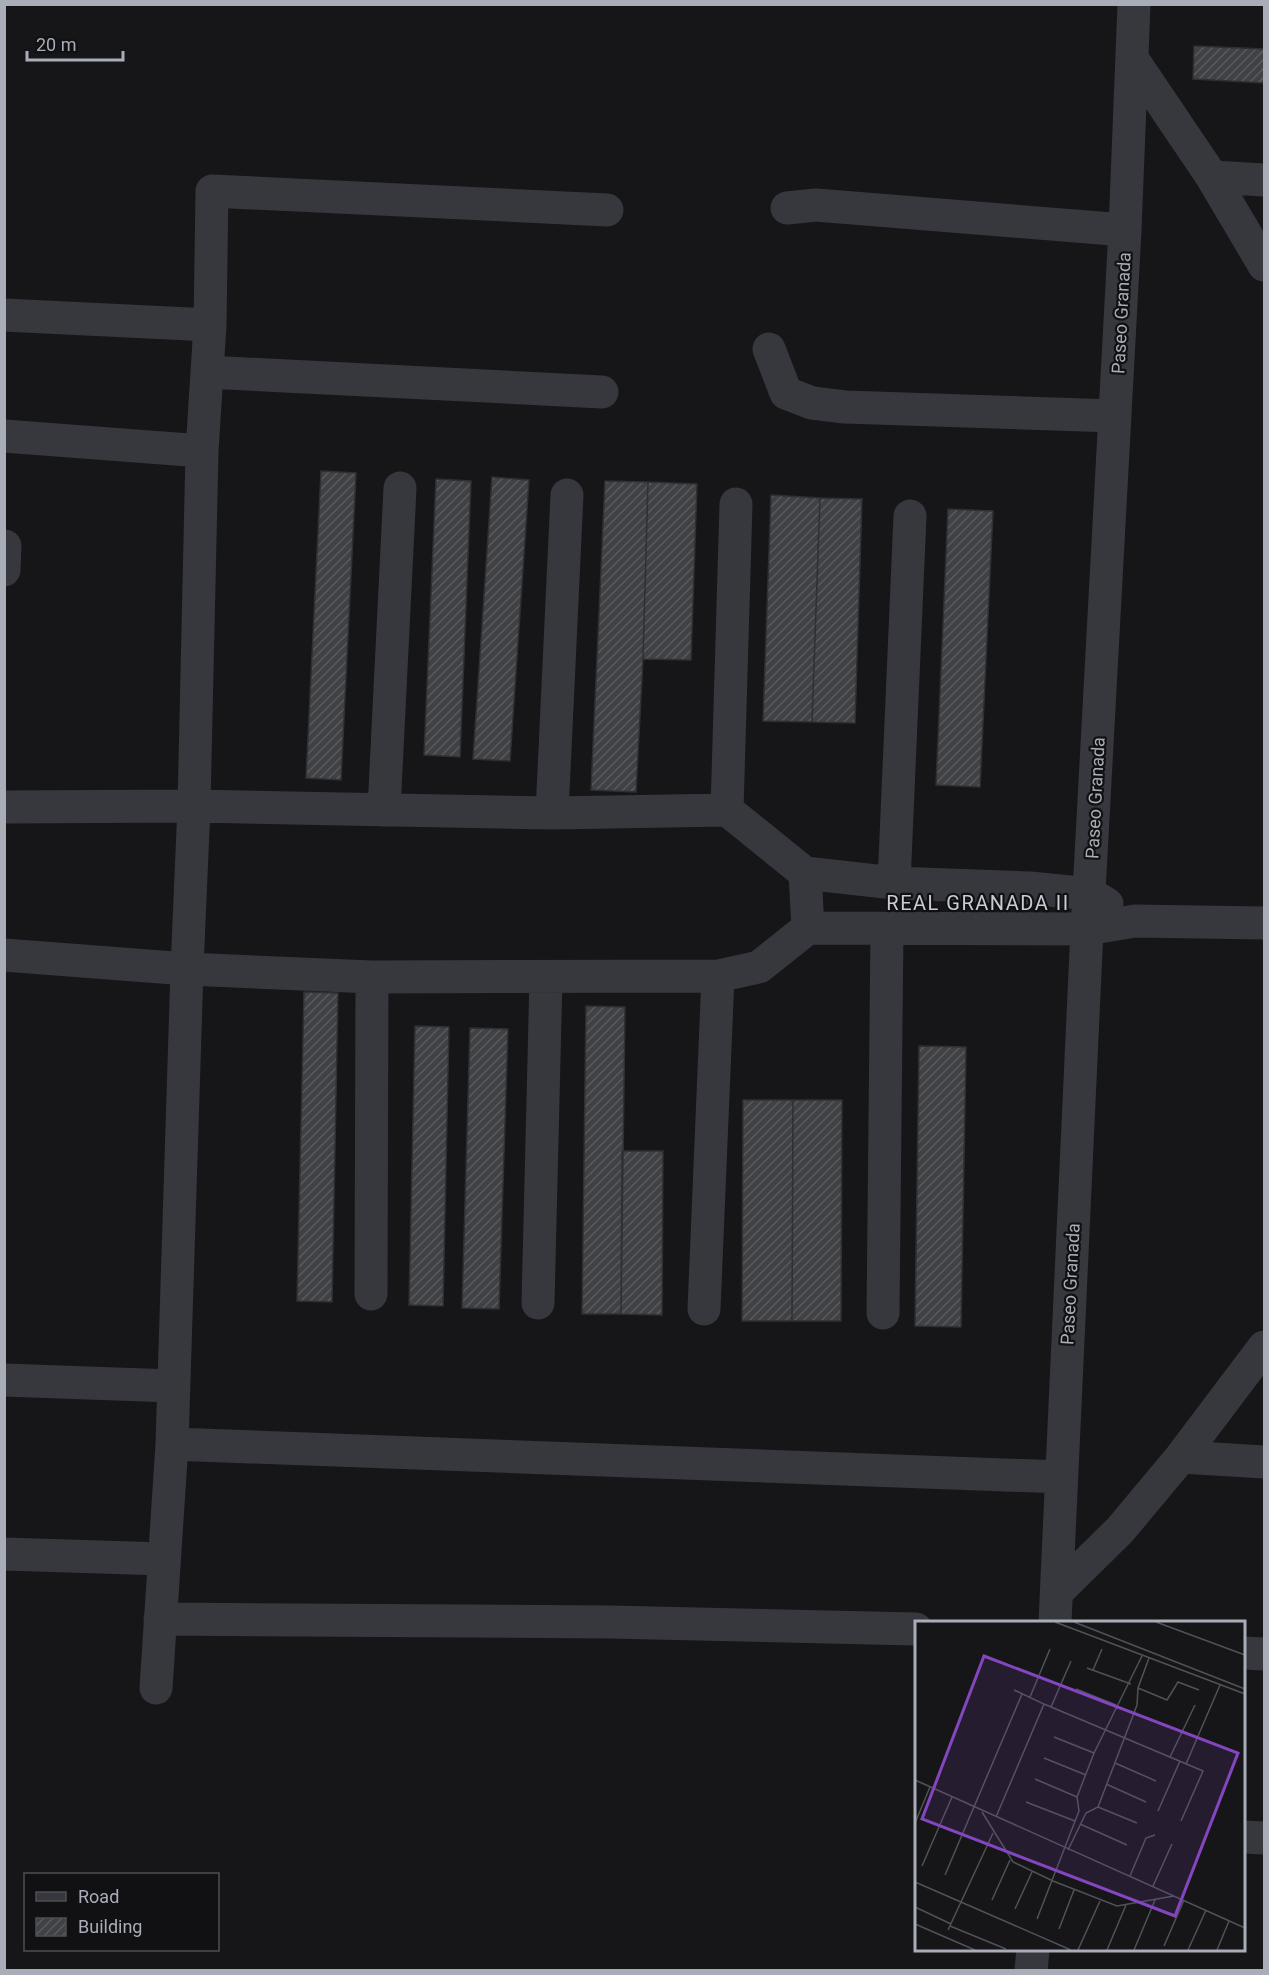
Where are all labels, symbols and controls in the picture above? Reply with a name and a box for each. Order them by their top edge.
scale bar [27,24,123,62]
text: 20 m [36,34,76,55]
street label: Paseo Granada [1107,251,1135,375]
street label: Paseo Granada [1081,736,1109,860]
district label: REAL GRANADA II [886,891,1070,915]
street label: Paseo Granada [1056,1222,1084,1346]
inset map [915,1621,1245,1951]
legend [24,1873,219,1951]
text: Road [78,1886,119,1907]
text: Building [78,1916,142,1937]

